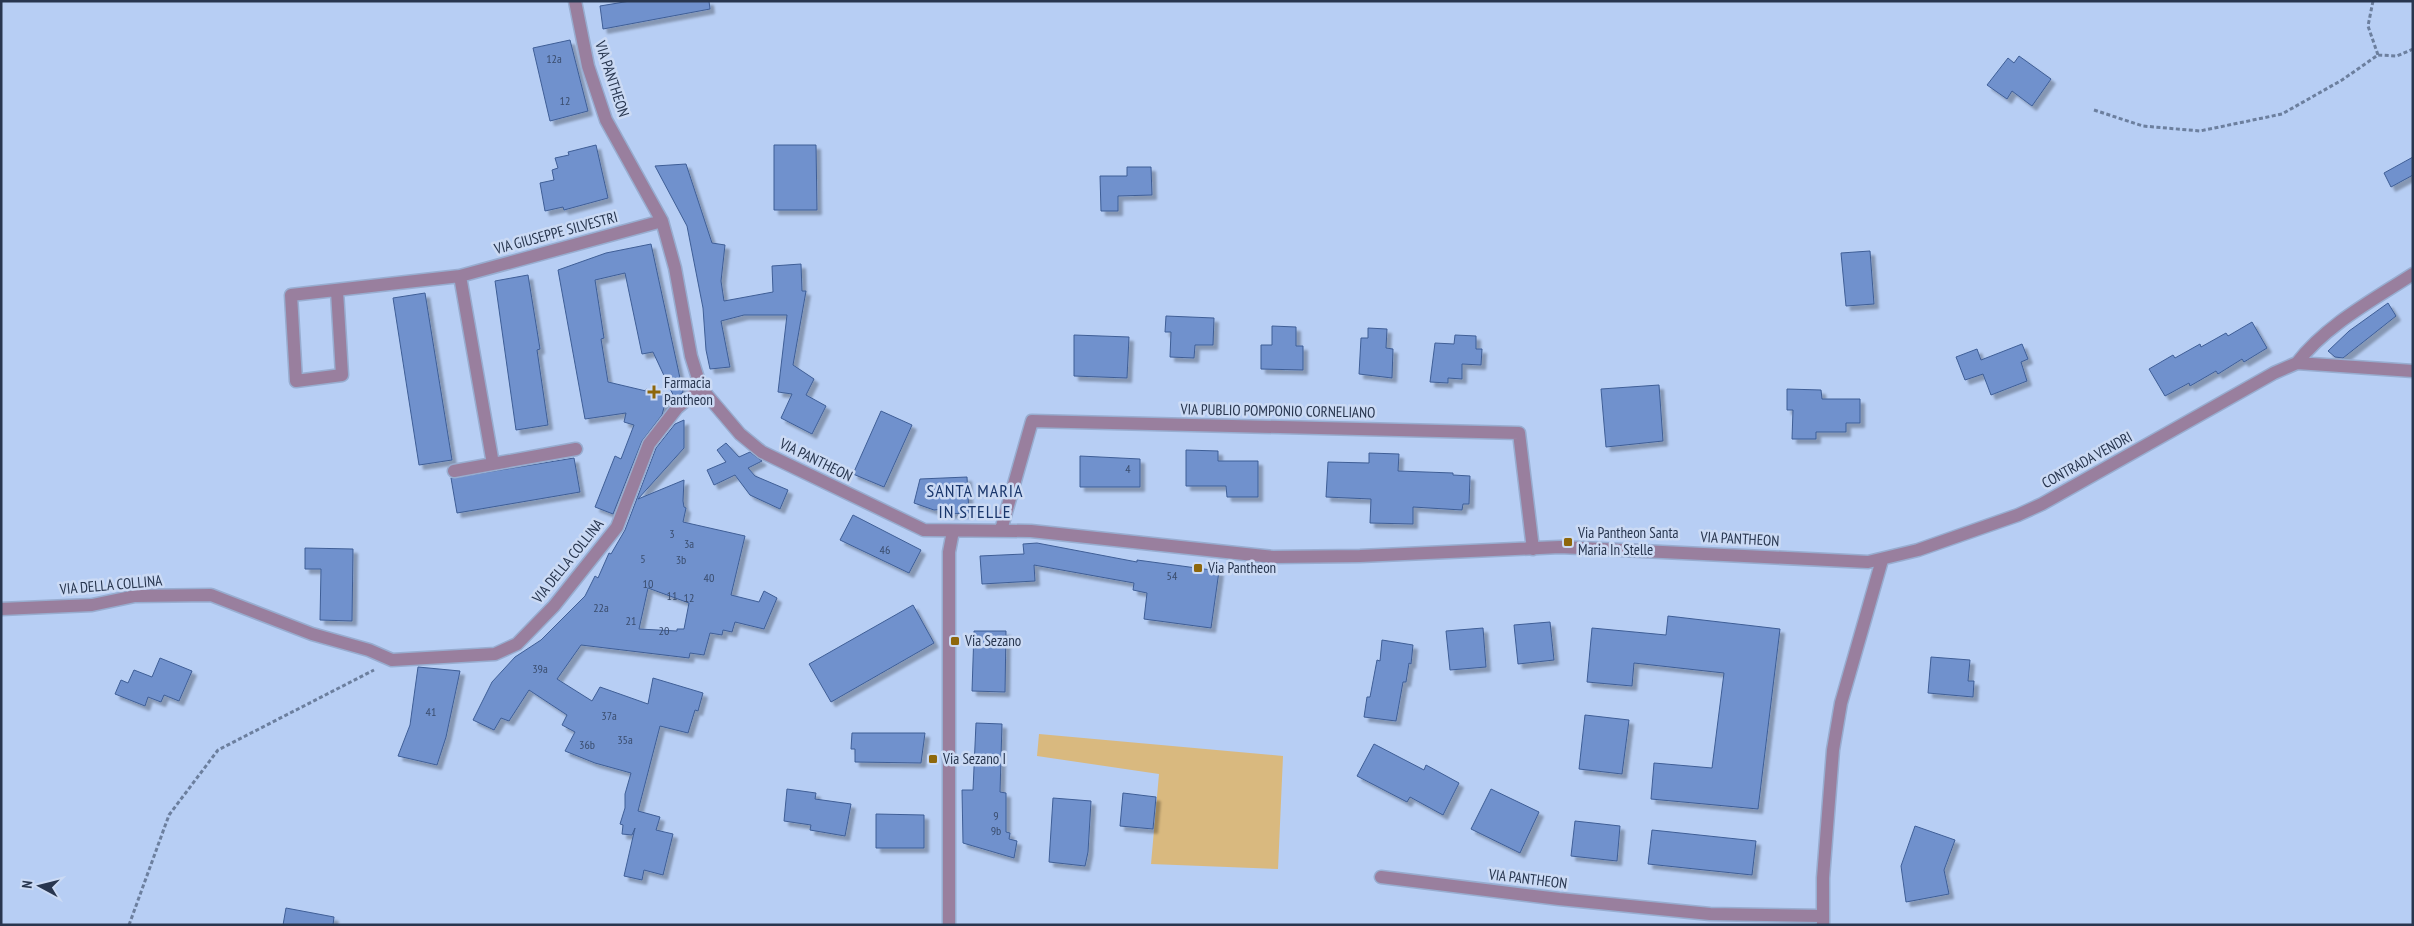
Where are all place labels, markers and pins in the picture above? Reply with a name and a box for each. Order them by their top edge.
place label: Farmacia Pantheon [664,373,713,409]
marker: Farmacia Pantheon [648,386,660,398]
place label: Via Pantheon Santa Maria In Stelle [1577,523,1679,559]
marker: Via Pantheon Santa Maria In Stelle [1562,536,1574,548]
place label: Via Pantheon [1207,558,1276,577]
marker: Via Pantheon [1192,562,1204,574]
place label: Via Sezano [964,631,1021,650]
marker: Via Sezano [949,635,961,647]
place label: Via Sezano I [942,749,1006,768]
marker: Via Sezano I [927,753,939,765]

